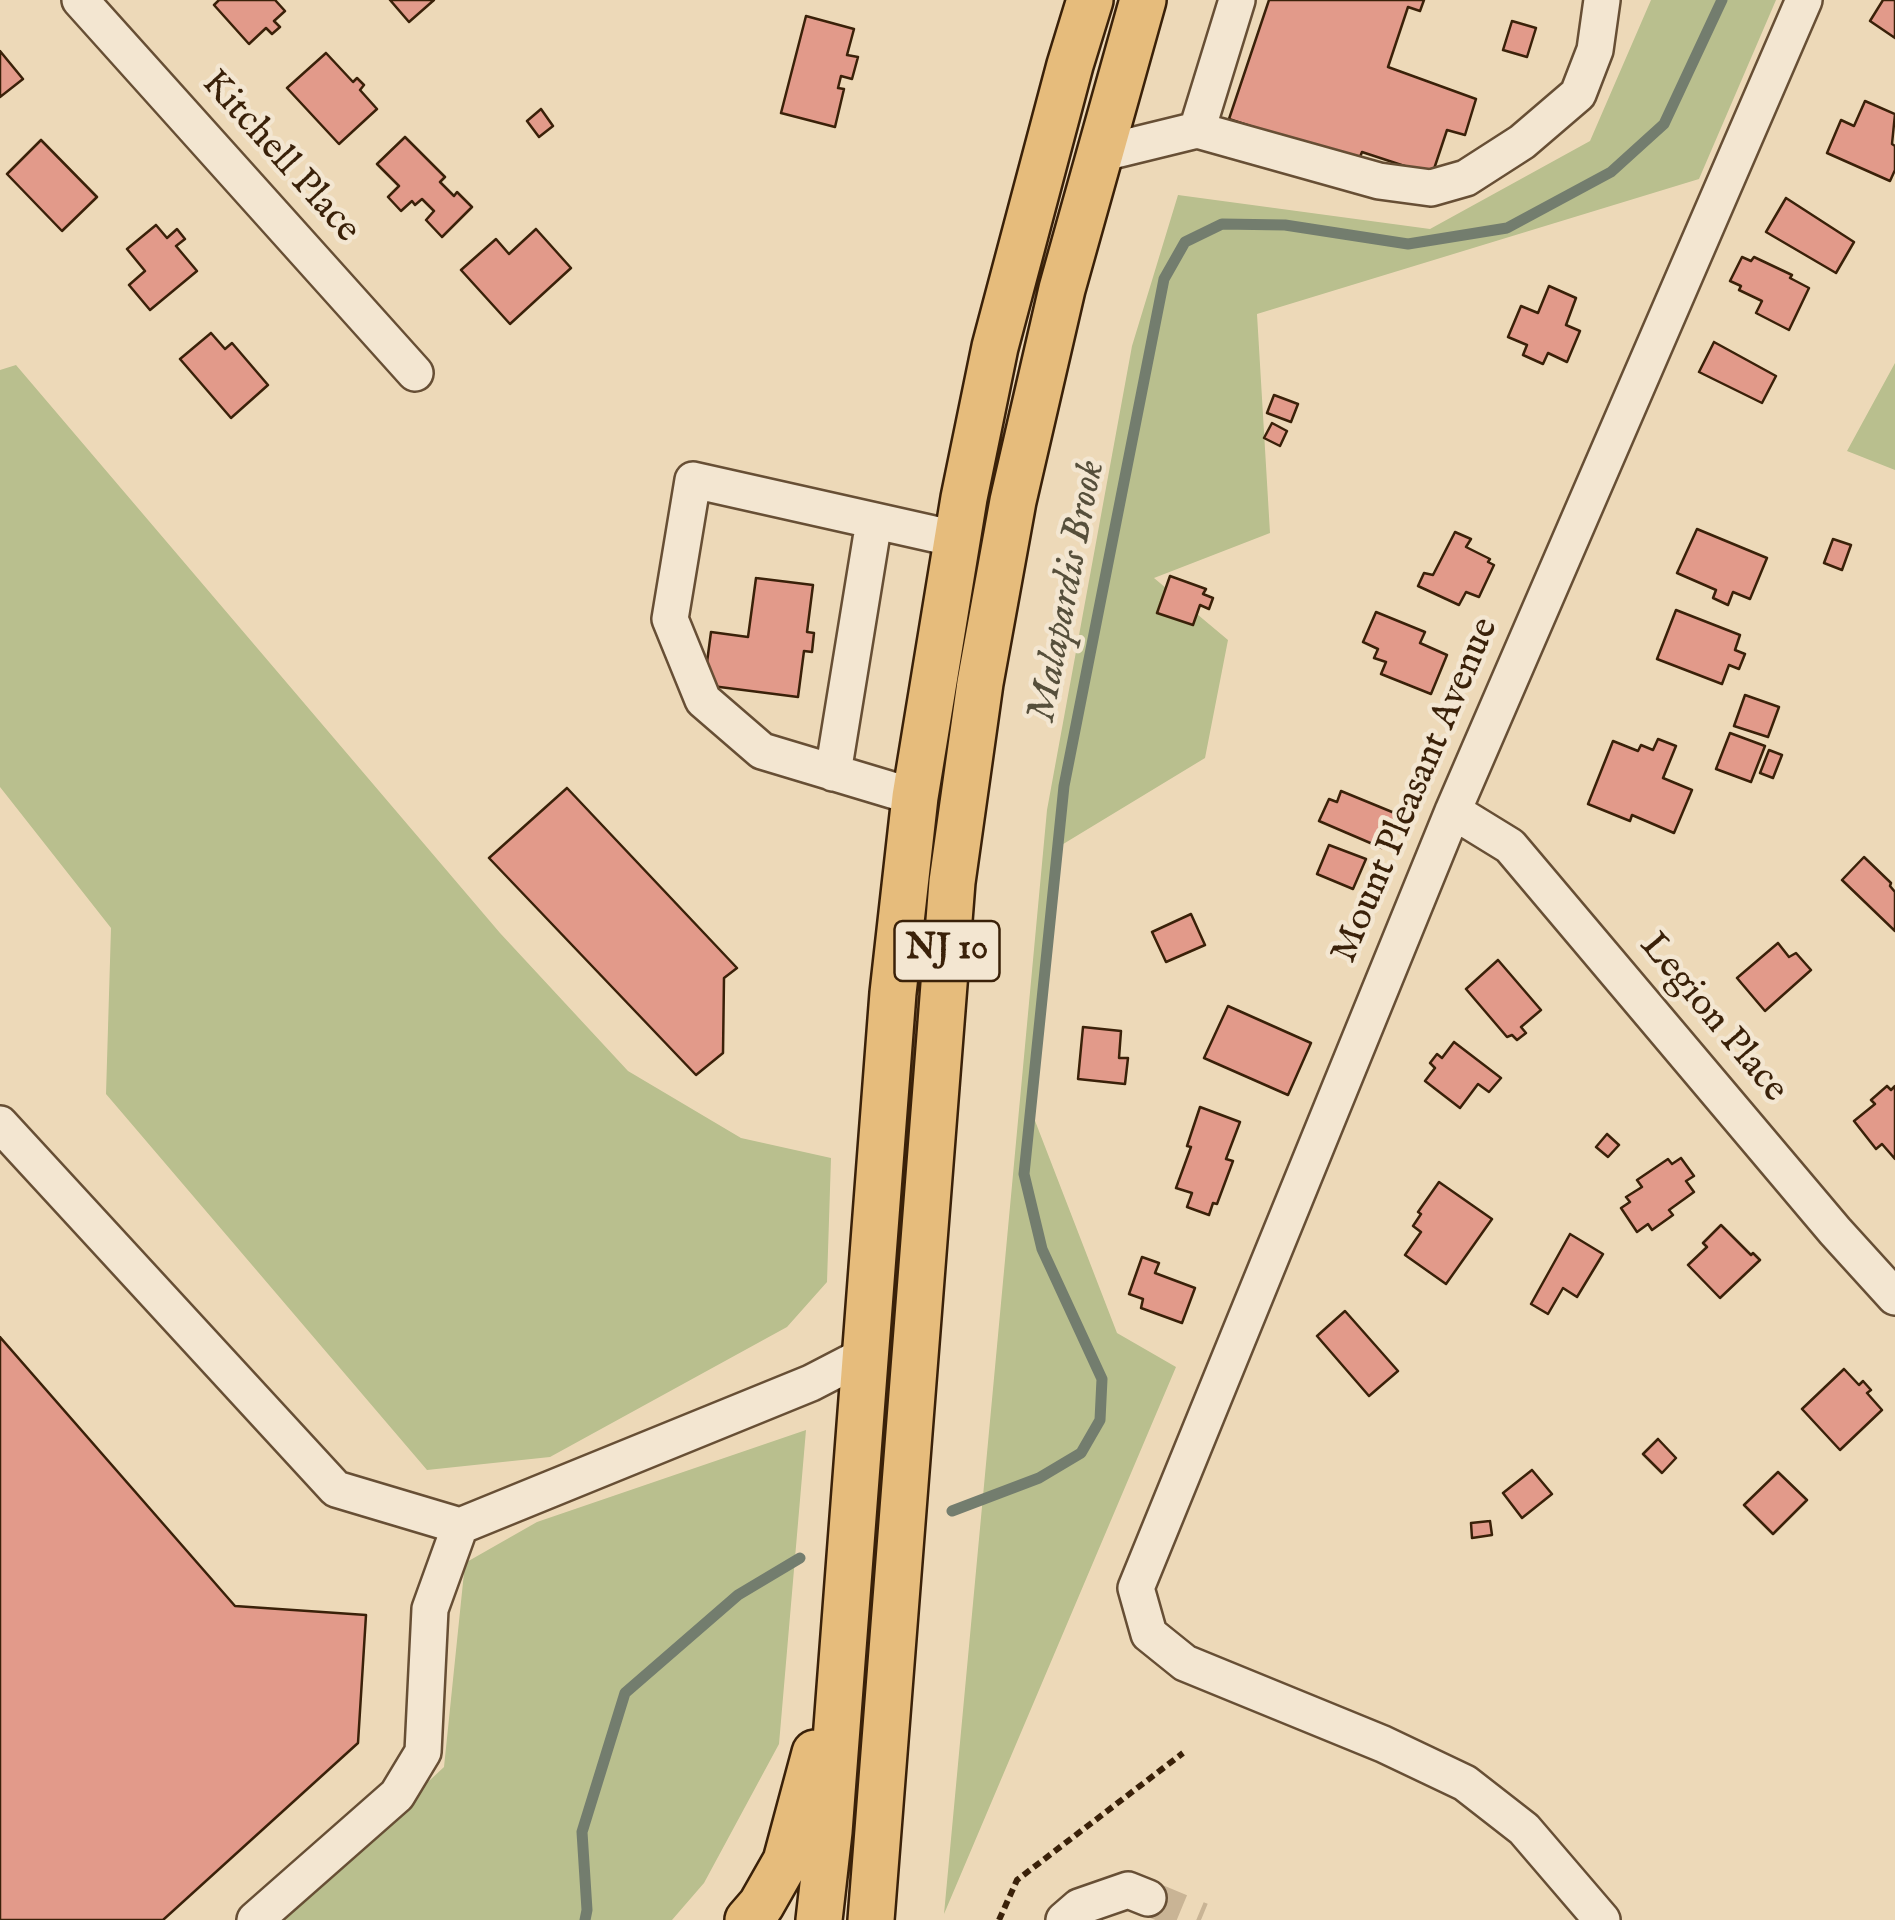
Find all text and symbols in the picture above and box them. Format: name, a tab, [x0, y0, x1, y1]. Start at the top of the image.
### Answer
street label: Kitchell Place	[190, 62, 368, 254]
water label: Malapardis Brook	[1020, 457, 1118, 727]
street label: Mount Pleasant Avenue	[1324, 612, 1510, 970]
road number: NJ 10	[894, 921, 1000, 981]
street label: Legion Place	[1628, 925, 1796, 1113]

